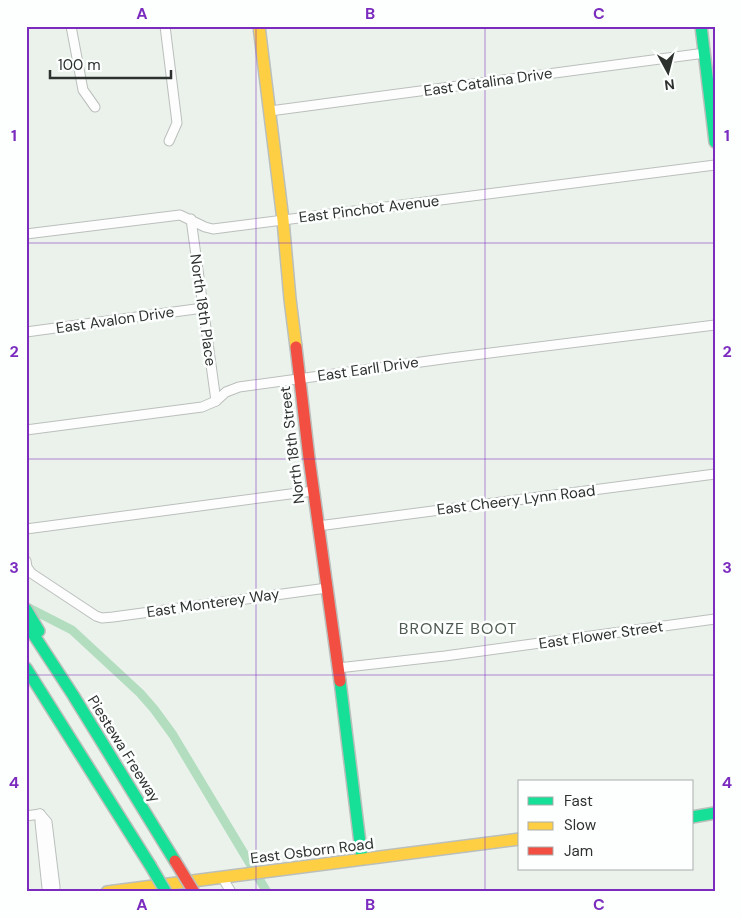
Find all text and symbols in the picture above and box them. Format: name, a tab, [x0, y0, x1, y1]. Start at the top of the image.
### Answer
text: A	[136, 3, 148, 24]
text: B	[365, 3, 375, 24]
text: C	[593, 3, 605, 24]
scale bar	[50, 48, 171, 80]
north arrow	[644, 48, 694, 98]
text: 100 m	[58, 55, 101, 75]
street label: East Catalina Drive	[422, 63, 554, 101]
text: N	[663, 75, 676, 94]
text: 1	[11, 125, 17, 146]
text: 1	[724, 125, 730, 146]
street label: East Pinchot Avenue	[298, 190, 440, 228]
street label: North 18th Place	[185, 253, 221, 367]
street label: East Avalon Drive	[55, 302, 175, 338]
text: 2	[9, 341, 19, 362]
text: 2	[722, 341, 732, 362]
street label: East Earll Drive	[316, 352, 420, 386]
street label: North 18th Street	[275, 385, 309, 505]
street label: East Cheery Lynn Road	[436, 480, 596, 520]
text: 3	[9, 557, 19, 578]
text: 3	[722, 557, 732, 578]
street label: East Monterey Way	[145, 584, 281, 622]
street label: East Flower Street	[538, 616, 665, 654]
district label: BRONZE BOOT	[399, 618, 517, 639]
street label: Piestewa Freeway	[83, 692, 165, 807]
text: 4	[9, 772, 19, 793]
text: 4	[722, 772, 732, 793]
legend	[518, 780, 694, 870]
text: Fast	[564, 791, 593, 811]
text: Slow	[564, 815, 597, 835]
street label: East Osborn Road	[249, 834, 375, 868]
text: Jam	[564, 841, 593, 861]
text: A	[136, 894, 148, 915]
text: B	[365, 894, 375, 915]
text: C	[593, 894, 605, 915]

